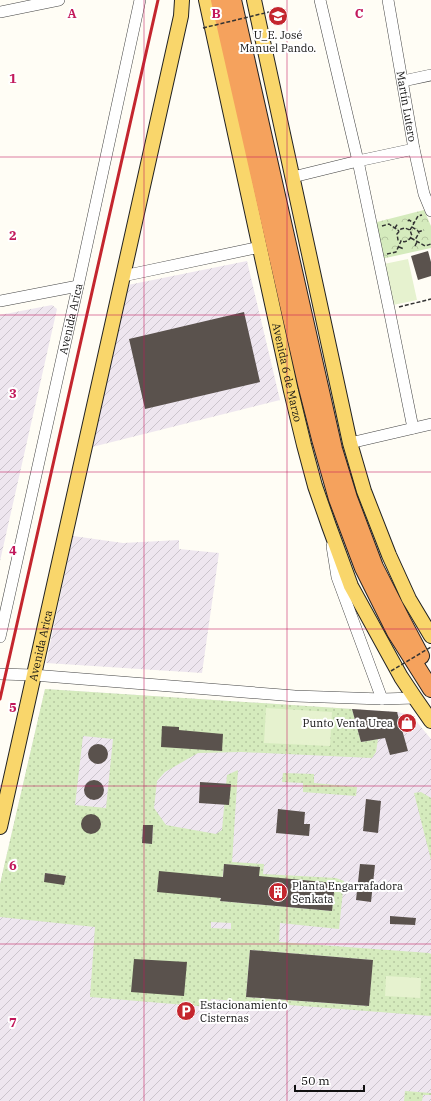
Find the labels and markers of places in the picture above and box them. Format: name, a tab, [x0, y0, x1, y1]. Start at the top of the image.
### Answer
school or university icon: U_E. José Manuel Pando.	[267, 5, 289, 27]
place label: U_E. José Manuel Pando.	[240, 28, 316, 55]
shop icon: Punto Venta Urea	[396, 712, 418, 734]
place label: Punto Venta Urea	[303, 716, 393, 730]
place label: Planta Engarrafadora Senkata	[292, 879, 403, 906]
building icon: Planta Engarrafadora Senkata	[267, 881, 289, 903]
place label: Estacionamiento Cisternas	[200, 998, 288, 1025]
parking icon: Estacionamiento Cisternas	[175, 1000, 197, 1022]

